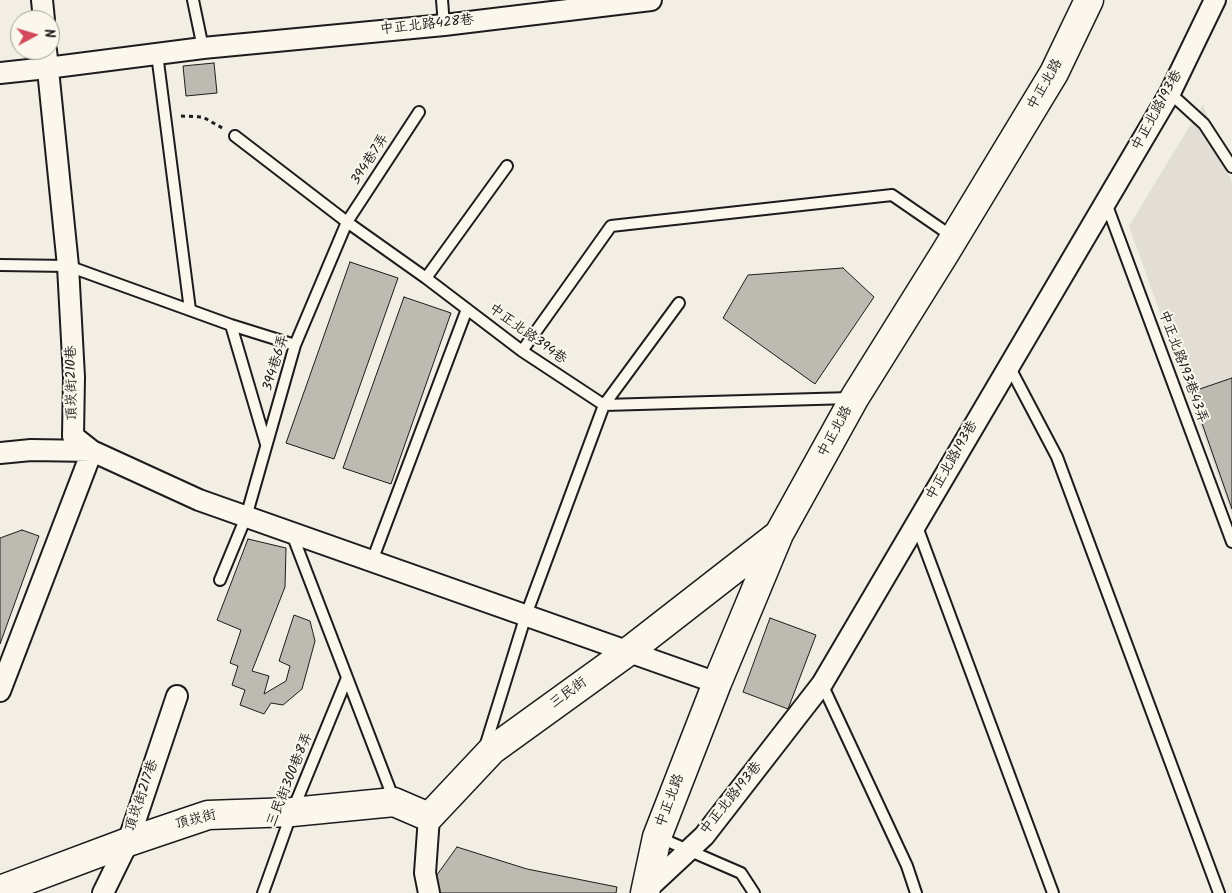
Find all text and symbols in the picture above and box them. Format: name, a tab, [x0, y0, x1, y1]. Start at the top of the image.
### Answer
north arrow	[10, 10, 60, 60]
street label: 中正北路428巷	[379, 13, 475, 39]
text: N	[38, 28, 60, 39]
street label: 中正北路	[1025, 57, 1067, 113]
street label: 中正北路193巷	[1129, 68, 1187, 154]
street label: 394巷7弄	[348, 132, 394, 188]
street label: 中正北路394巷	[485, 301, 569, 369]
street label: 中正北路193巷43弄	[1154, 308, 1210, 426]
street label: 394巷6弄	[260, 333, 294, 393]
street label: 頂崁街210巷	[64, 345, 82, 421]
street label: 中正北路	[815, 403, 857, 461]
street label: 中正北路193巷	[923, 418, 983, 504]
street label: 三民街	[547, 675, 591, 713]
street label: 三民街300巷8弄	[264, 730, 318, 830]
street label: 頂崁街217巷	[123, 758, 163, 834]
street label: 中正北路193巷	[697, 759, 767, 839]
street label: 中正北路	[653, 772, 689, 830]
street label: 頂崁街	[174, 808, 218, 834]

